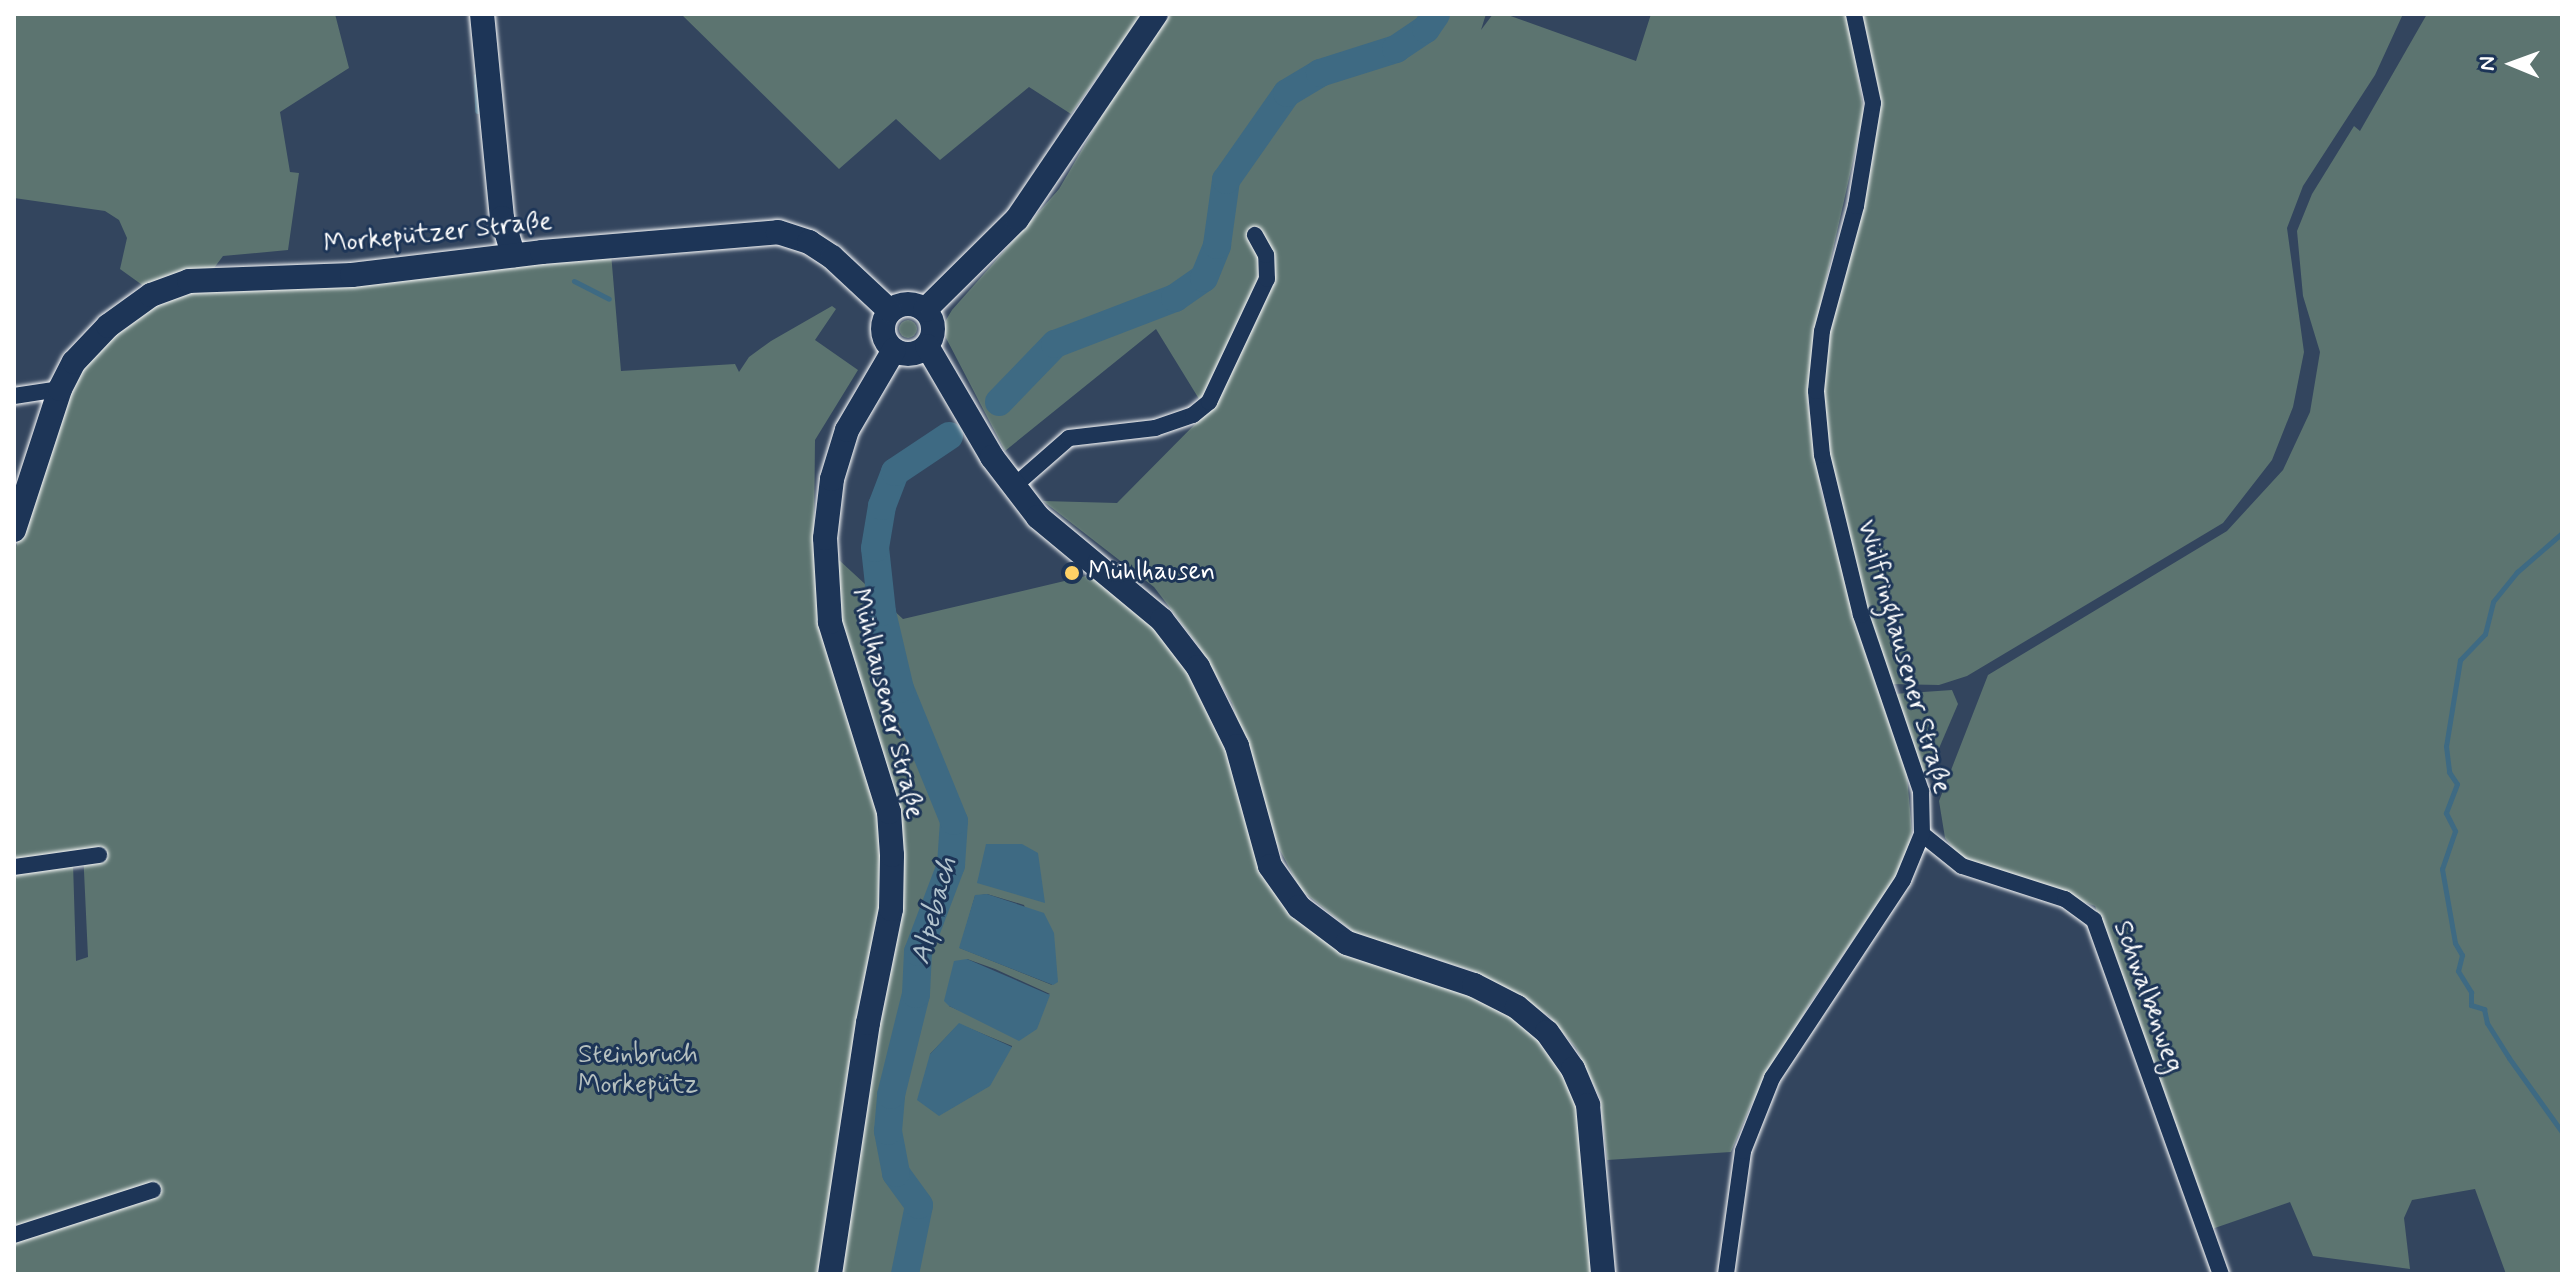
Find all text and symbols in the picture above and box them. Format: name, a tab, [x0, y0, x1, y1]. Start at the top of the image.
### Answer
north arrow	[2472, 24, 2552, 104]
text: N	[2474, 56, 2502, 71]
street label: Morkepützer Straße	[322, 206, 554, 262]
street label: Wülfringhausener Straße	[1849, 517, 1957, 797]
place label: Mühlhausen	[1088, 557, 1215, 589]
marker: Mühlhausen	[1063, 564, 1081, 582]
street label: Mühlhausener Straße	[842, 586, 930, 822]
water label: Alpebach	[905, 854, 965, 968]
street label: Schwalbenweg	[2105, 917, 2189, 1077]
park label: Steinbruch Morkepütz	[578, 1040, 698, 1102]

